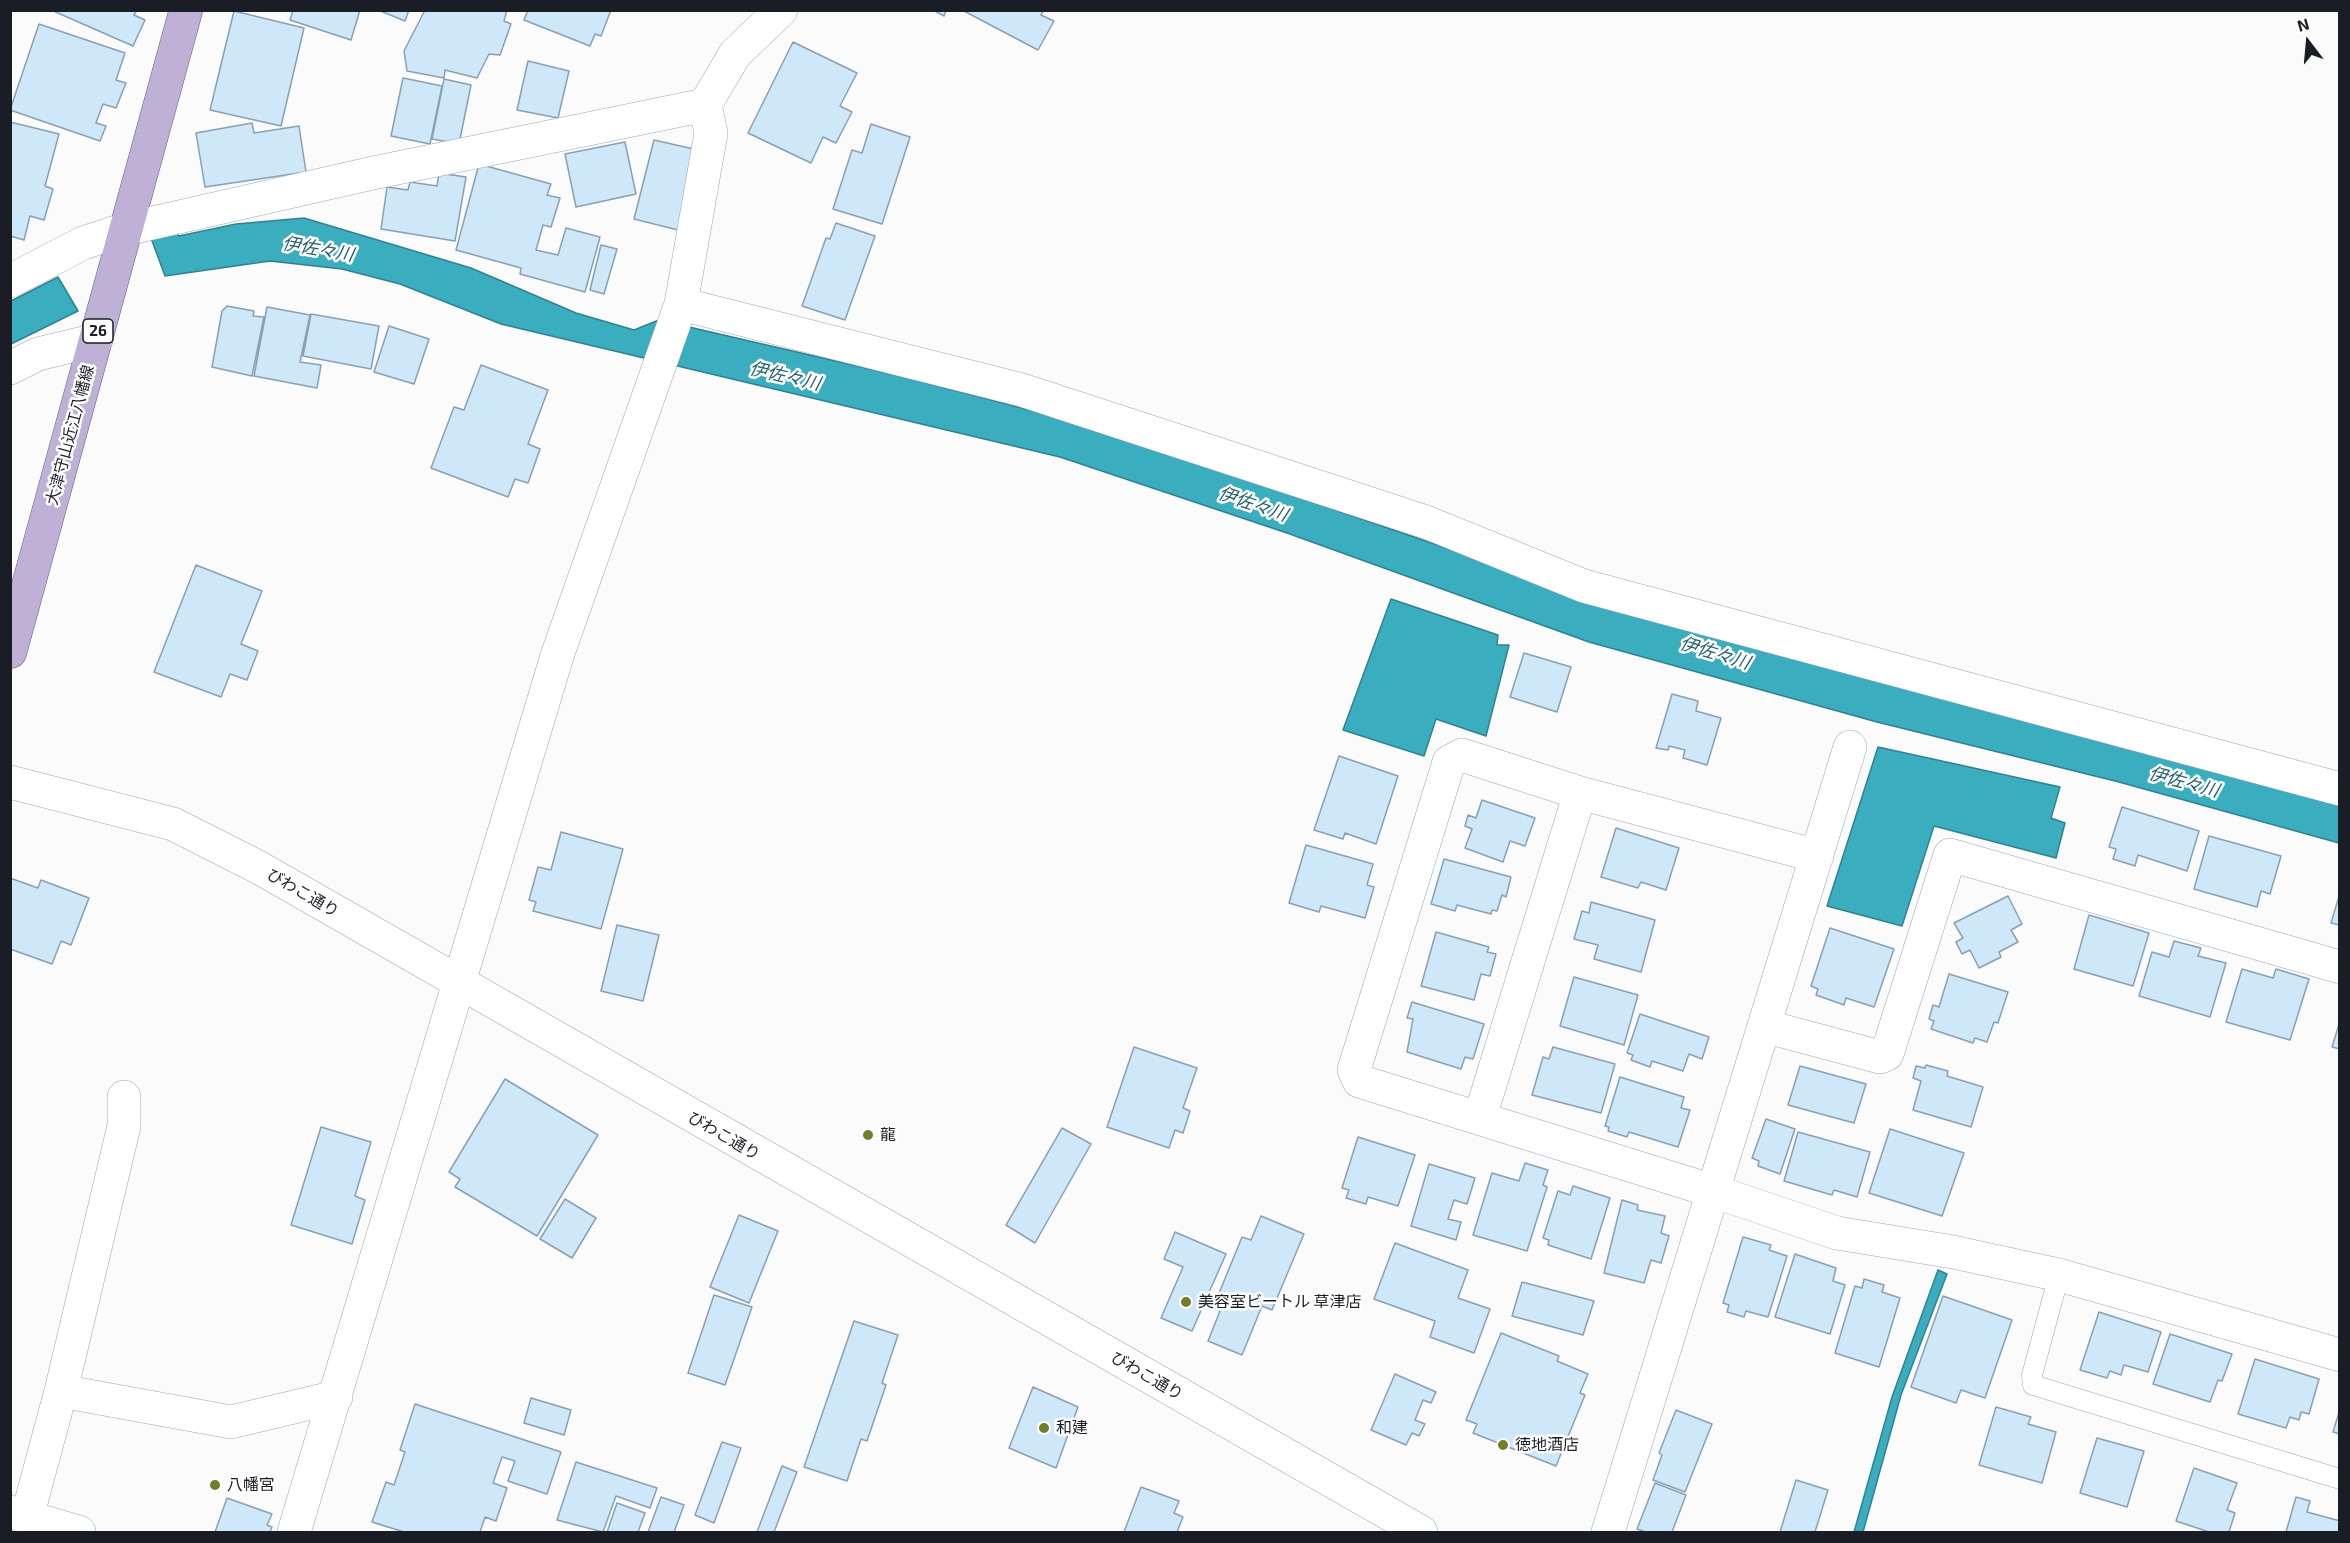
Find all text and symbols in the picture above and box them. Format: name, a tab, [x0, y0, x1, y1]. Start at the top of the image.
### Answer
north arrow	[2278, 12, 2338, 72]
text: N	[2295, 13, 2311, 35]
water label: 伊佐々川	[281, 232, 355, 266]
road number: 26	[83, 319, 113, 343]
water label: 伊佐々川	[747, 357, 823, 395]
street label: 大津守山近江八幡線	[42, 363, 98, 507]
water label: 伊佐々川	[1215, 482, 1291, 526]
water label: 伊佐々川	[1677, 632, 1753, 674]
water label: 伊佐々川	[2146, 762, 2222, 802]
street label: びわこ通り	[264, 865, 342, 921]
street label: びわこ通り	[685, 1108, 763, 1164]
place label: 龍	[880, 1125, 896, 1145]
marker: 龍	[861, 1128, 875, 1142]
place label: 美容室ビートル 草津店	[1198, 1292, 1362, 1312]
marker: 美容室ビートル 草津店	[1179, 1295, 1193, 1309]
street label: びわこ通り	[1108, 1348, 1186, 1404]
place label: 和建	[1056, 1418, 1088, 1438]
marker: 和建	[1037, 1421, 1051, 1435]
place label: 徳地酒店	[1515, 1435, 1579, 1455]
marker: 徳地酒店	[1496, 1438, 1510, 1452]
place label: 八幡宮	[227, 1475, 275, 1495]
marker: 八幡宮	[208, 1478, 222, 1492]

